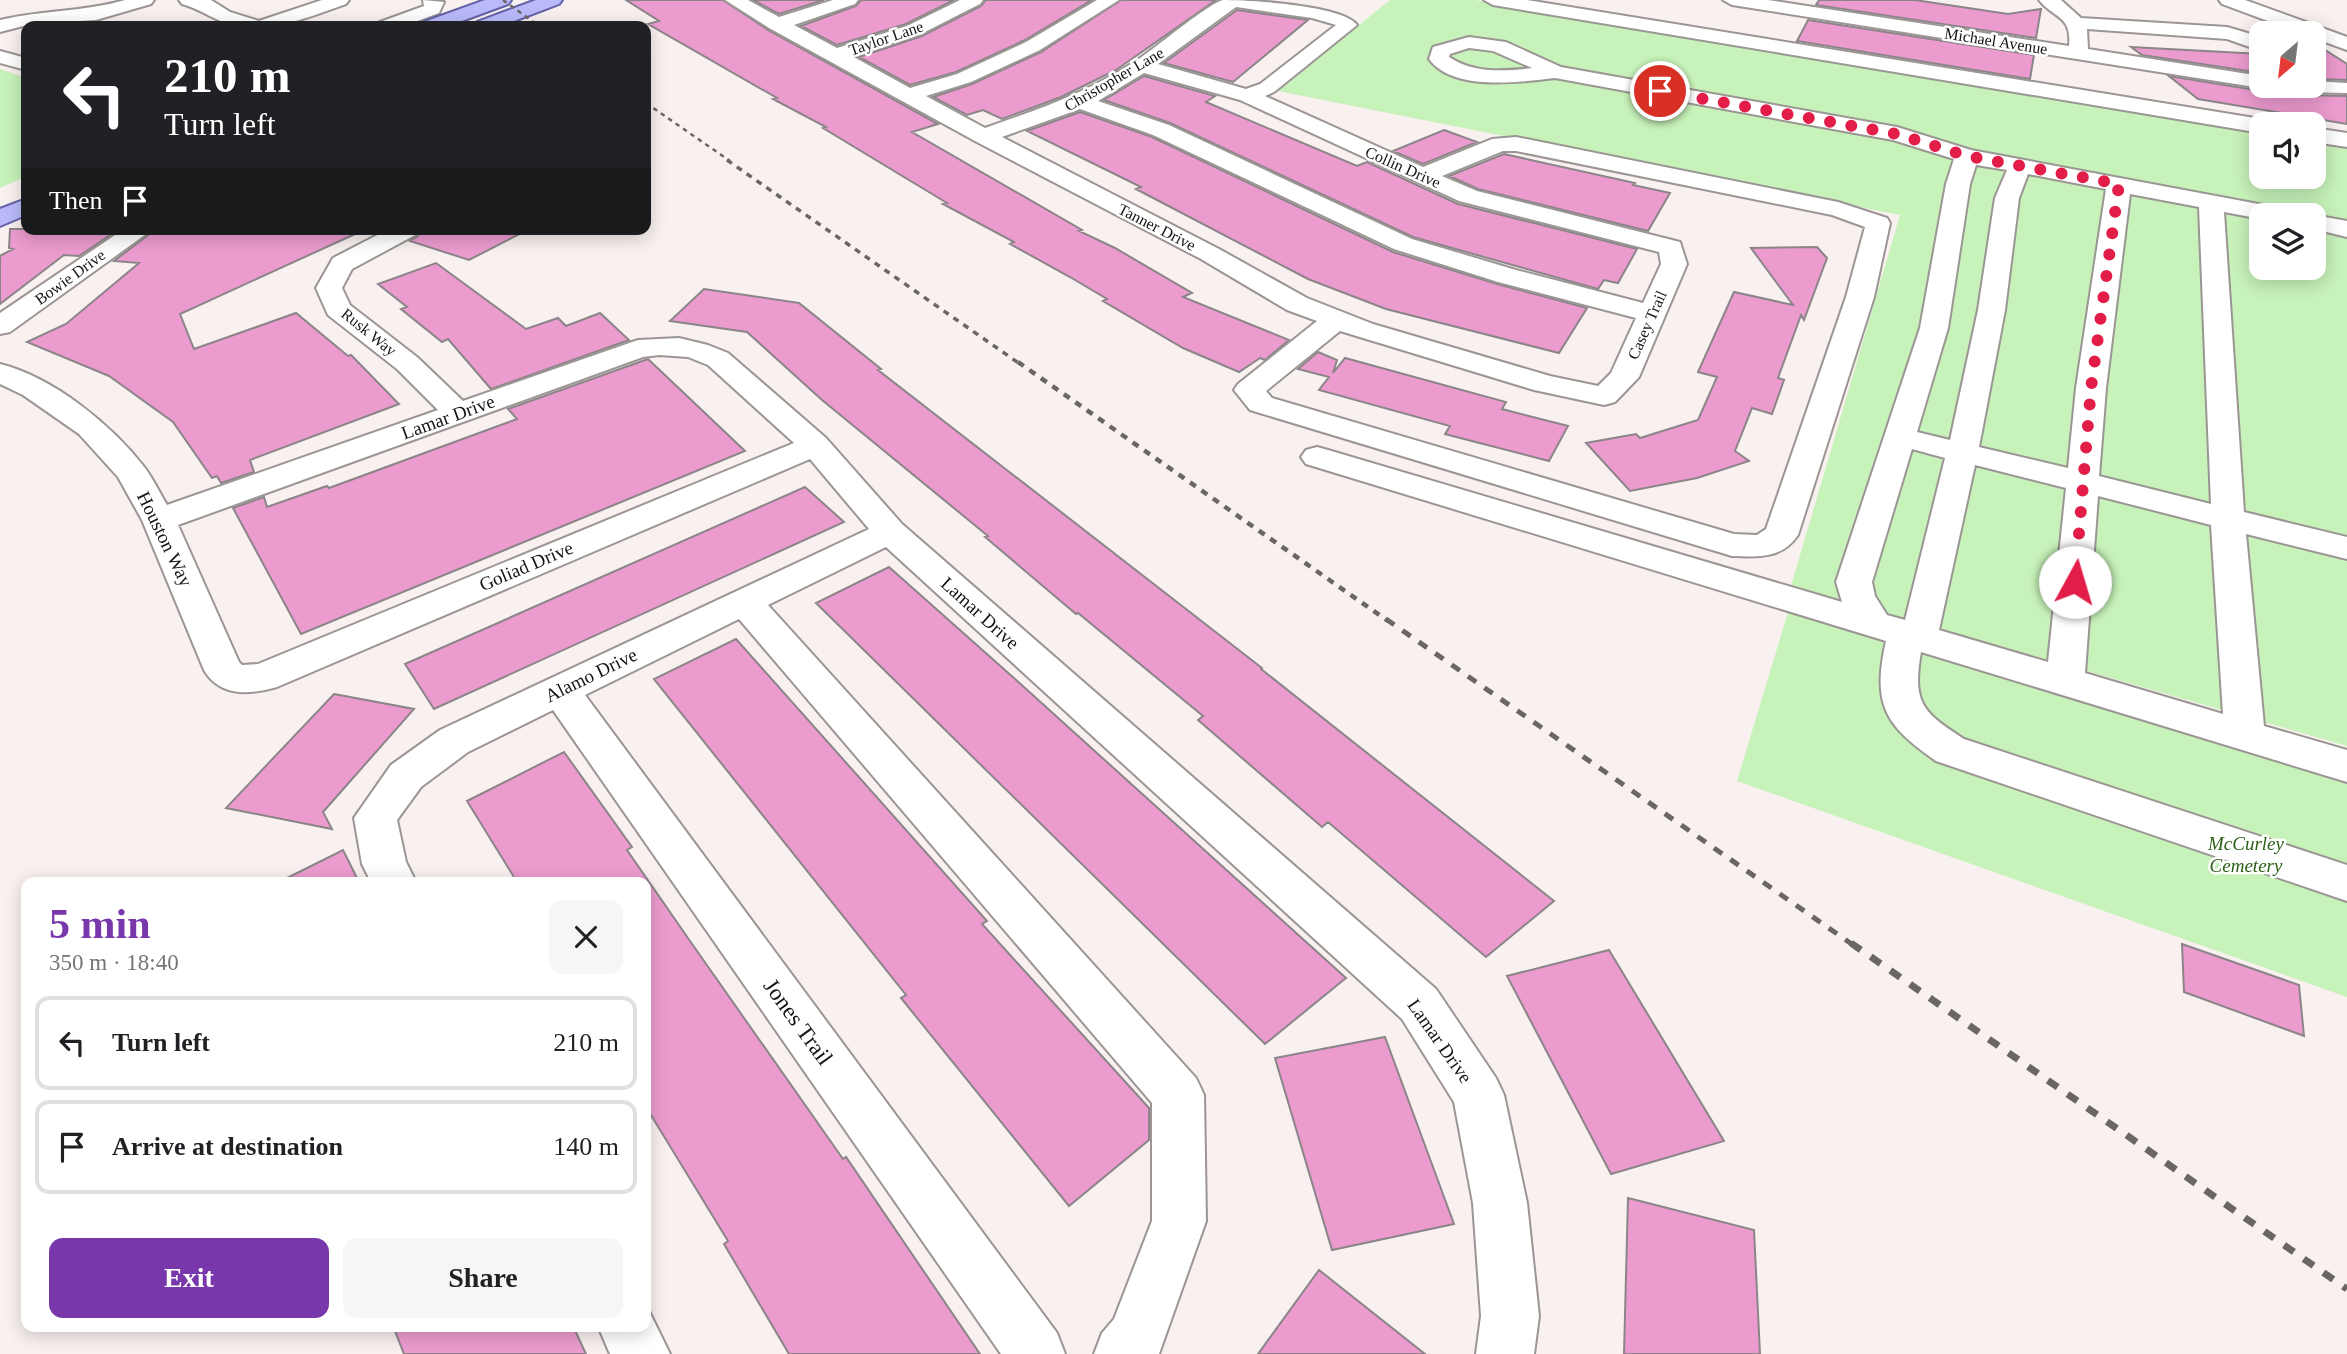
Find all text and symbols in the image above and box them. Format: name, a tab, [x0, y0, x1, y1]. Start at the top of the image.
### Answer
street label: Taylor Lane	[847, 17, 926, 60]
north arrow	[2249, 21, 2326, 98]
map controls	[2249, 21, 2326, 280]
street label: Michael Avenue	[1943, 24, 2049, 58]
street label: Christopher Lane	[1061, 44, 1167, 115]
text: 210 m	[164, 48, 291, 103]
icon: left	[49, 49, 140, 140]
pin	[1630, 61, 1690, 121]
icon: arrive	[1641, 72, 1679, 110]
text: Turn left	[164, 106, 276, 142]
button: sound	[2249, 112, 2326, 189]
street label: Collin Drive	[1363, 143, 1443, 191]
icon: arrive	[116, 182, 154, 220]
text: Then	[49, 186, 102, 215]
street label: Tanner Drive	[1115, 200, 1199, 254]
button: layers	[2249, 203, 2326, 280]
street label: Bowie Drive	[32, 246, 108, 308]
street label: Casey Trail	[1624, 288, 1671, 362]
street label: Rusk Way	[338, 305, 400, 360]
street label: Lamar Drive	[399, 390, 497, 444]
street label: Houston Way	[133, 488, 197, 590]
street label: Goliad Drive	[476, 537, 576, 595]
position arrow	[2038, 545, 2112, 619]
street label: Lamar Drive	[937, 573, 1023, 653]
street label: Alamo Drive	[542, 644, 640, 706]
park label: McCurley Cemetery	[2207, 833, 2285, 876]
button: close	[549, 900, 623, 974]
text: 5 min	[49, 901, 151, 947]
text: 350 m · 18:40	[49, 950, 179, 975]
street label: Jones Trail	[758, 974, 838, 1070]
street label: Lamar Drive	[1403, 995, 1477, 1087]
icon: left	[53, 1024, 91, 1062]
text: Turn left	[112, 1028, 210, 1057]
text: 210 m	[553, 1028, 619, 1057]
icon: arrive	[53, 1128, 91, 1166]
text: Arrive at destination	[112, 1132, 343, 1161]
text: 140 m	[553, 1132, 619, 1161]
button: Exit	[49, 1238, 329, 1318]
button: Share	[343, 1238, 623, 1318]

